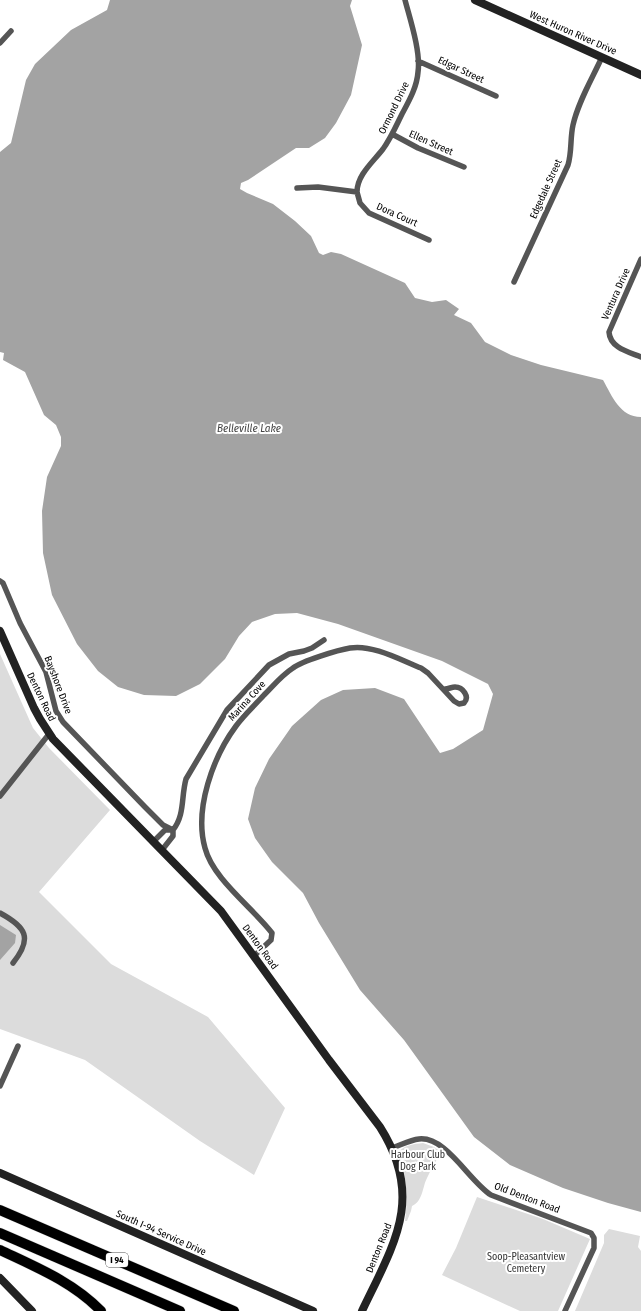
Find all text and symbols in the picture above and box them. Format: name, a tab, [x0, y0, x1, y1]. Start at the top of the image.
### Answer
street label: West Huron River Drive	[528, 8, 618, 58]
street label: Edgar Street	[436, 54, 487, 86]
street label: Ormond Drive	[376, 80, 412, 136]
street label: Ellen Street	[407, 128, 456, 158]
street label: Edgedale Street	[528, 157, 565, 221]
street label: Dora Court	[375, 201, 420, 230]
street label: Ventura Drive	[599, 266, 633, 322]
water label: Belleville Lake	[217, 422, 281, 435]
street label: Bayshore Drive	[41, 654, 75, 716]
street label: Denton Road	[24, 671, 58, 723]
street label: Marina Cove	[226, 678, 268, 724]
street label: Denton Road	[240, 922, 280, 972]
park label: Harbour Club Dog Park	[391, 1149, 445, 1173]
street label: Old Denton Road	[492, 1180, 562, 1216]
street label: South I-94 Service Drive	[114, 1208, 208, 1258]
street label: Denton Road	[364, 1221, 394, 1275]
park label: Soop-Pleasantview Cemetery	[487, 1251, 565, 1275]
road number: I 94	[106, 1253, 128, 1267]

